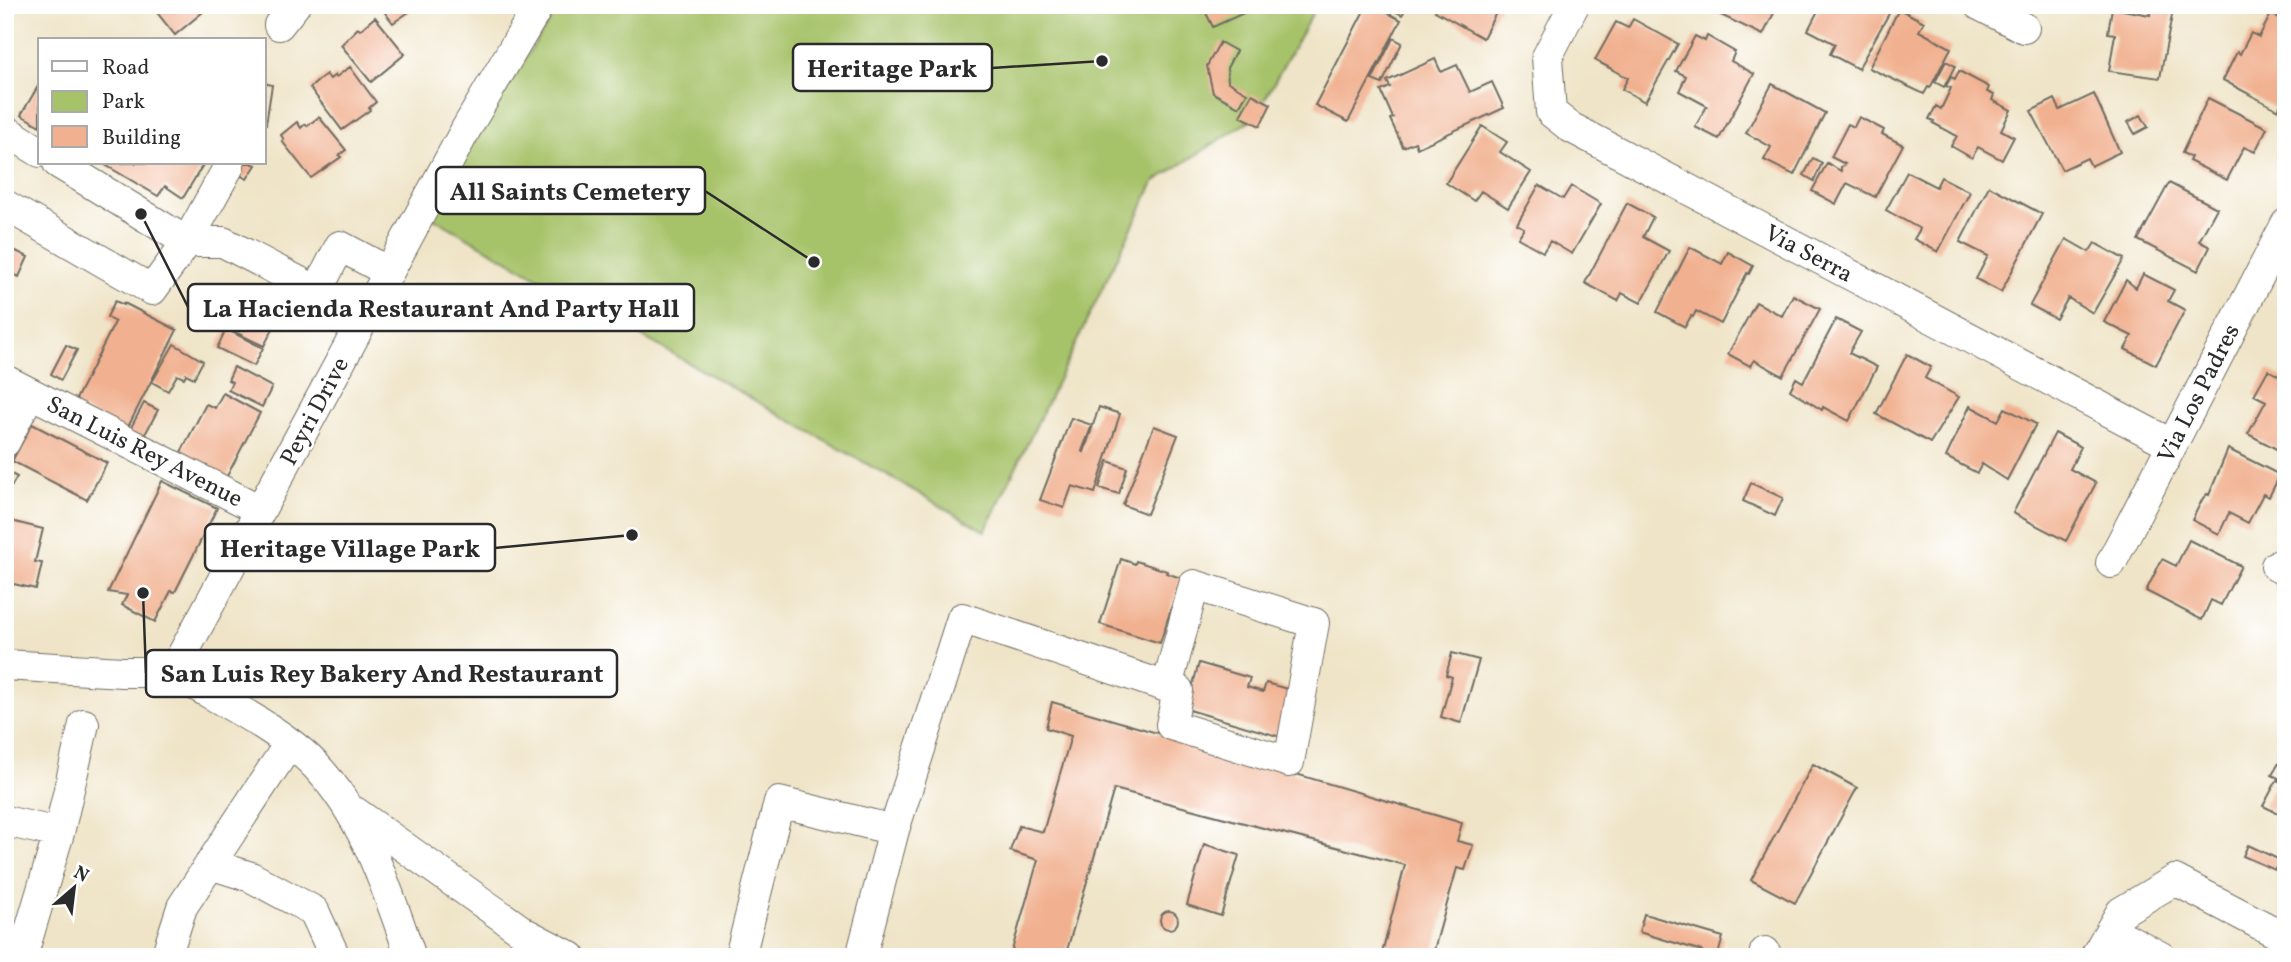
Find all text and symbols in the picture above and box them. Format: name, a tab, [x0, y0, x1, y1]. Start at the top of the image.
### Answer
legend	[38, 38, 266, 164]
callout: Heritage Park	[793, 44, 992, 91]
text: Heritage Park	[807, 52, 978, 88]
text: Road	[102, 54, 149, 83]
text: Park	[102, 88, 145, 117]
text: Building	[102, 124, 181, 153]
callout: All Saints Cemetery	[436, 167, 705, 214]
text: All Saints Cemetery	[449, 175, 691, 211]
street label: Via Serra	[1758, 217, 1858, 292]
callout: La Hacienda Restaurant And Party Hall	[188, 284, 694, 331]
text: La Hacienda Restaurant And Party Hall	[202, 292, 680, 328]
street label: Via Los Padres	[2150, 319, 2249, 469]
street label: Peyri Drive	[273, 352, 359, 472]
street label: San Luis Rey Avenue	[40, 389, 248, 517]
callout: Heritage Village Park	[205, 524, 495, 571]
text: Heritage Village Park	[220, 532, 481, 568]
callout: San Luis Rey Bakery And Restaurant	[146, 650, 617, 697]
text: San Luis Rey Bakery And Restaurant	[161, 657, 604, 693]
north arrow	[38, 853, 108, 923]
text: N	[69, 860, 93, 890]

